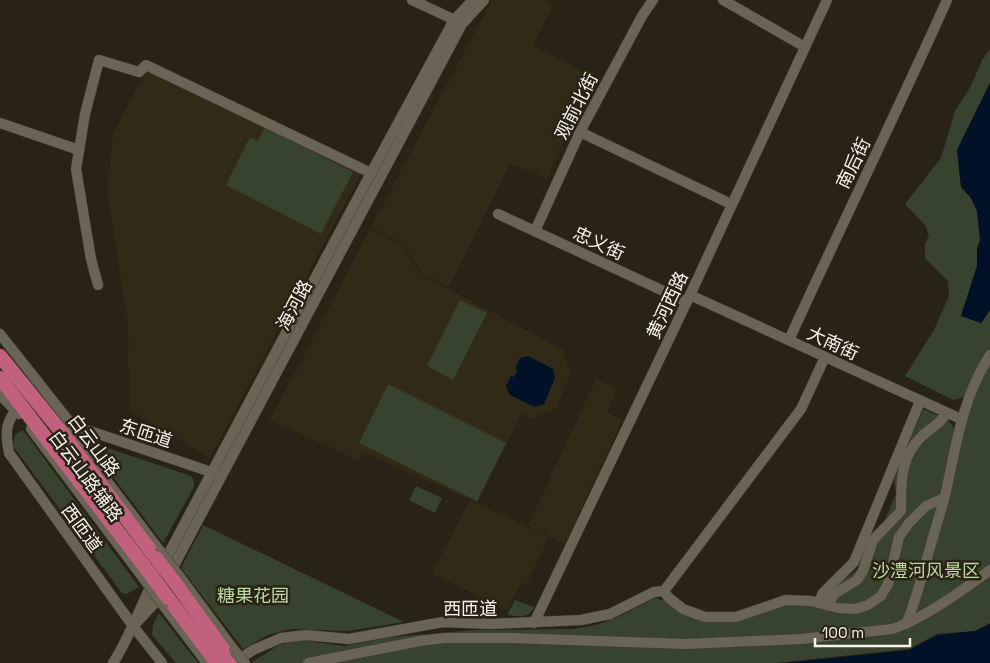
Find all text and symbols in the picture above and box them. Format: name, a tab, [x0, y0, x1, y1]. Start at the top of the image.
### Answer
street label: 观前北街	[549, 69, 603, 143]
street label: 南后街	[831, 134, 875, 192]
street label: 忠义街	[570, 221, 628, 265]
street label: 黄河西路	[641, 268, 693, 342]
street label: 海河路	[271, 276, 317, 334]
street label: 大南街	[804, 321, 862, 365]
street label: 白云山路	[63, 409, 125, 481]
street label: 东匝道	[117, 414, 175, 452]
street label: 白云山路辅路	[44, 426, 128, 526]
street label: 西匝道	[57, 499, 107, 557]
park label: 沙澧河风景区	[872, 559, 980, 582]
park label: 糖果花园	[217, 584, 289, 607]
street label: 西匝道	[443, 597, 497, 620]
scale bar	[815, 616, 910, 648]
text: 100 m	[822, 623, 864, 642]

